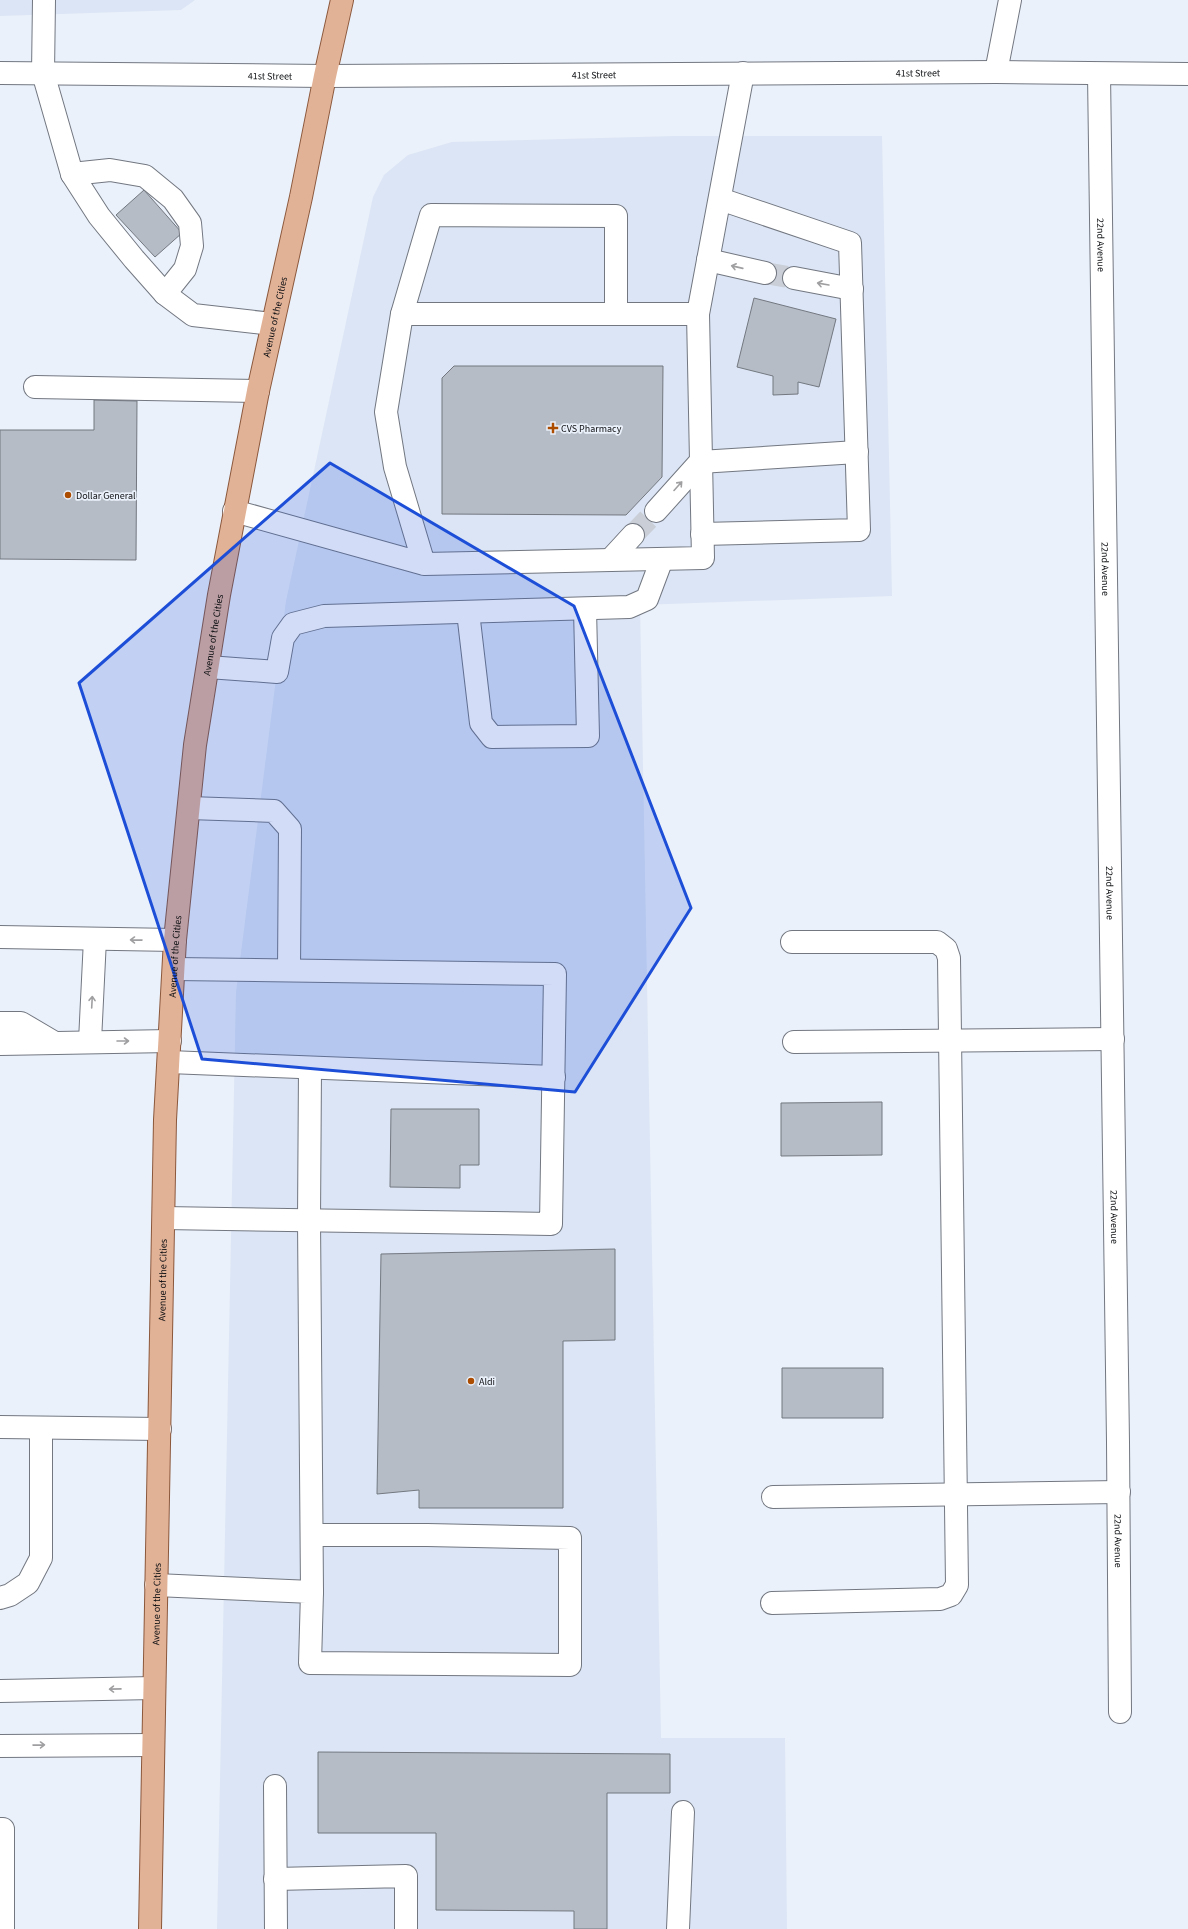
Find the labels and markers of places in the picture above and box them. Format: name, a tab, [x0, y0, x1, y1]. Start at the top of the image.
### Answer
place label: CVS Pharmacy	[561, 422, 622, 436]
marker: CVS Pharmacy	[548, 423, 558, 433]
place label: Dollar General	[76, 489, 136, 503]
marker: Dollar General	[63, 490, 73, 500]
place label: Aldi	[479, 1375, 495, 1389]
marker: Aldi	[466, 1376, 476, 1386]

